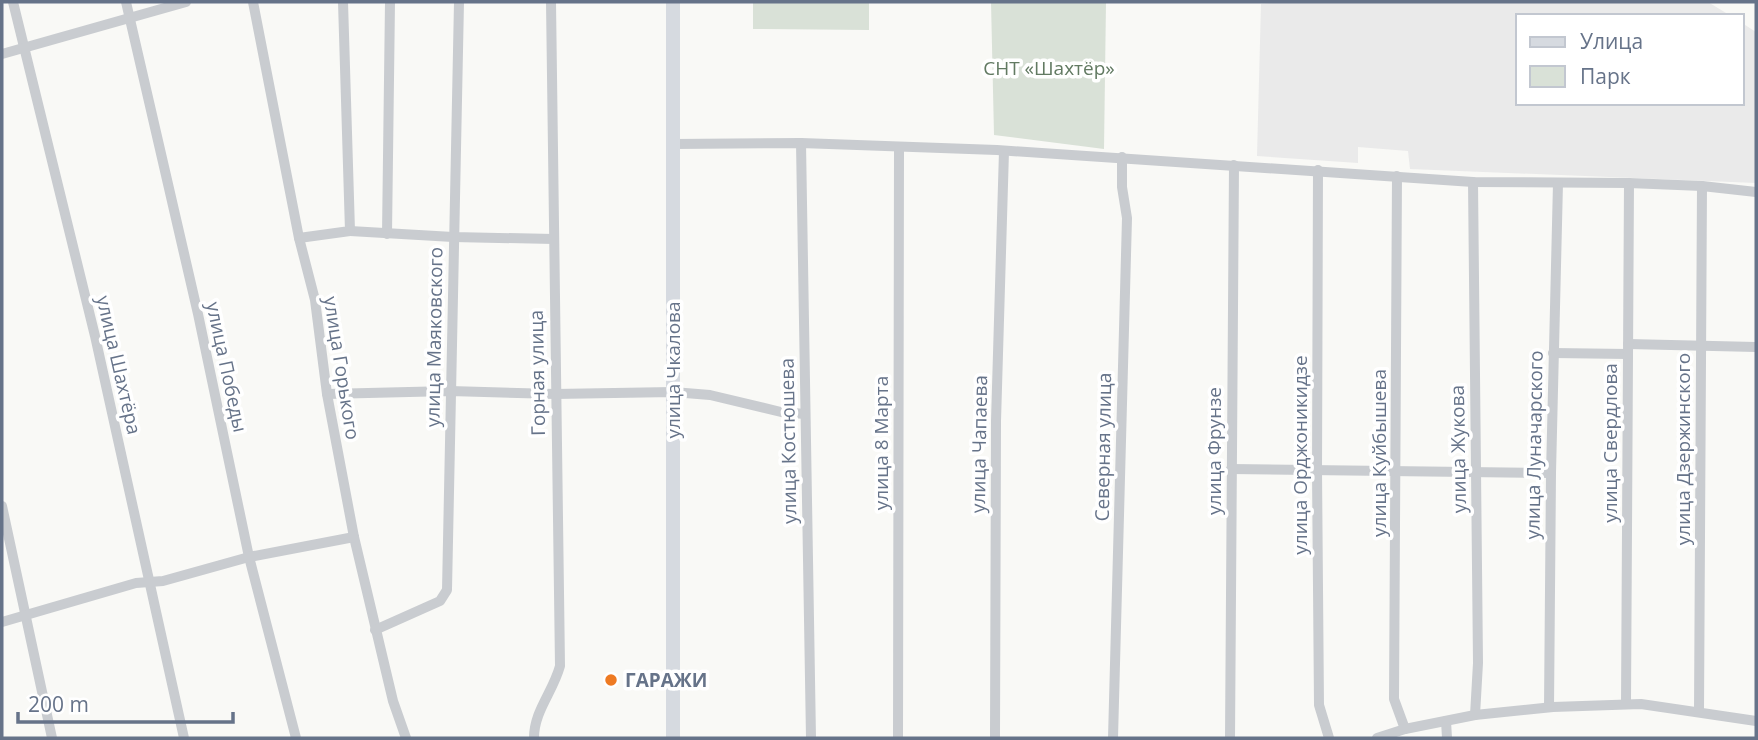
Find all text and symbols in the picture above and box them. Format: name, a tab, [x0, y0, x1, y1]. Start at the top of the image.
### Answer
legend	[1516, 14, 1744, 105]
text: Улица	[1580, 27, 1643, 55]
park label: СНТ «Шахтёр»	[983, 55, 1115, 81]
text: Парк	[1580, 62, 1631, 90]
street label: улица Маяковского	[419, 247, 449, 427]
street label: улица Шахтёра	[90, 293, 148, 437]
street label: улица Горького	[318, 294, 366, 442]
street label: улица Победы	[200, 299, 254, 435]
street label: улица Чкалова	[660, 301, 686, 439]
street label: Горная улица	[523, 310, 551, 436]
street label: улица Луначарского	[1519, 350, 1549, 540]
street label: улица Дзержинского	[1670, 353, 1696, 545]
street label: улица Орджоникидзе	[1287, 355, 1313, 555]
street label: улица Костюшева	[774, 358, 802, 524]
street label: улица Свердлова	[1597, 363, 1623, 523]
street label: улица Куйбышева	[1366, 369, 1392, 537]
street label: Северная улица	[1089, 372, 1117, 522]
street label: улица Чапаева	[965, 375, 993, 513]
street label: улица 8 Марта	[868, 376, 894, 510]
street label: улица Жукова	[1444, 385, 1472, 513]
street label: улица Фрунзе	[1201, 387, 1227, 515]
place label: ГАРАЖИ	[625, 667, 707, 693]
marker: ГАРАЖИ	[603, 672, 619, 688]
scale bar	[18, 680, 233, 724]
text: 200 m	[28, 690, 89, 718]

